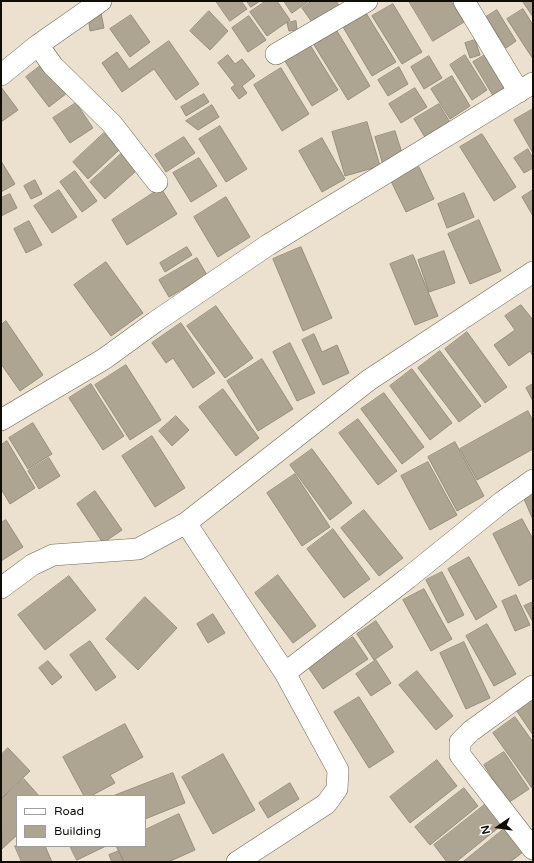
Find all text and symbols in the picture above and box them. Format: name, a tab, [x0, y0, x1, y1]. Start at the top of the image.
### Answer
legend	[16, 795, 146, 847]
text: Road	[54, 804, 84, 818]
north arrow	[478, 807, 518, 847]
text: Building	[54, 824, 101, 838]
text: N	[478, 824, 493, 836]

